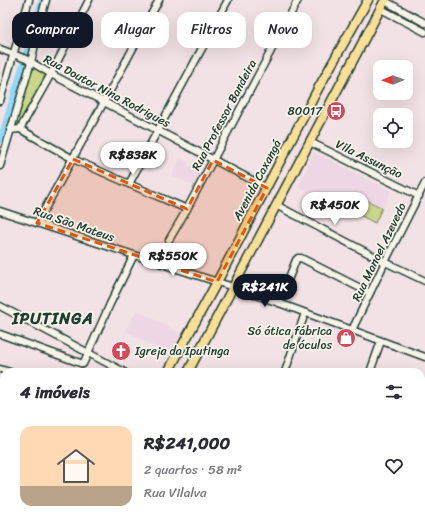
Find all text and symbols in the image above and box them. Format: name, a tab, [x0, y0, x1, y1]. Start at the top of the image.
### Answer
chip: Comprar	[12, 12, 93, 48]
chip: Alugar	[101, 12, 169, 48]
chip: Filtros	[177, 12, 246, 48]
chip: Novo	[254, 12, 312, 48]
street label: Rua Doutor Nina Rodrigues	[39, 48, 175, 134]
street label: Rua Professor Bandeira	[185, 55, 263, 175]
north arrow	[373, 60, 413, 100]
map controls	[373, 60, 413, 148]
place label: 80017	[288, 100, 323, 122]
bus stop icon: 80017	[325, 100, 347, 122]
button: locate	[373, 108, 413, 148]
street label: Vila Assunção	[332, 133, 406, 185]
street label: Avenida Caxangá	[226, 136, 288, 225]
pin: R$838K	[100, 142, 166, 176]
text: R$838K	[109, 143, 157, 166]
pin: R$450K	[302, 192, 368, 226]
text: R$450K	[311, 193, 359, 216]
street label: Rua Manoel Azevedo	[345, 199, 413, 305]
street label: Rua São Mateus	[30, 200, 118, 248]
pin: R$550K	[140, 243, 206, 277]
text: R$550K	[149, 244, 197, 267]
pin: R$241K	[232, 274, 298, 308]
text: R$241K	[242, 275, 288, 298]
district label: IPUTINGA	[11, 304, 94, 333]
place label: Só ótica fábrica de óculos	[247, 320, 332, 356]
shop icon: Só ótica fábrica de óculos	[335, 327, 357, 349]
church icon: Igreja da Iputinga	[110, 340, 132, 362]
place label: Igreja da Iputinga	[134, 340, 229, 362]
text: 4 imóveis	[20, 377, 90, 407]
icon: filters	[383, 381, 405, 403]
text: R$241,000	[144, 428, 230, 458]
icon: home	[52, 442, 100, 490]
icon: heart	[383, 455, 405, 477]
text: 2 quartos · 58 m²	[144, 458, 242, 481]
text: Rua Vilalva	[144, 481, 207, 504]

